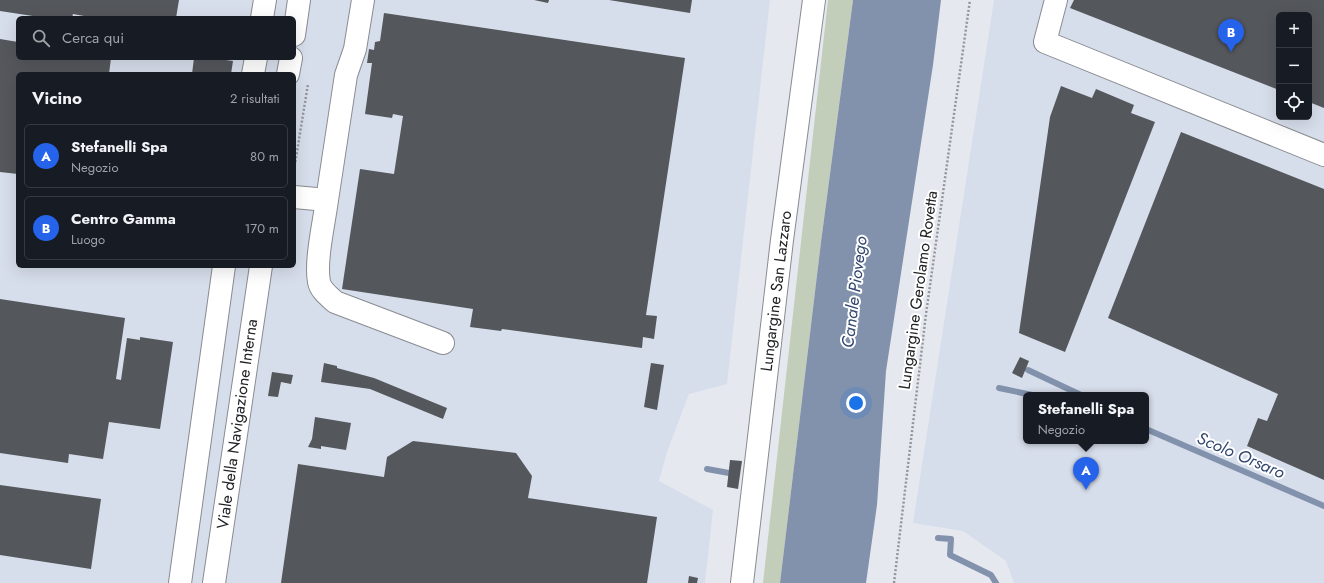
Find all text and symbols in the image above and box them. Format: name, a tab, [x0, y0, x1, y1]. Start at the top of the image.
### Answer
map controls	[1276, 12, 1312, 120]
button: +	[1276, 12, 1312, 48]
search box	[16, 16, 296, 60]
pin: B	[1218, 19, 1244, 52]
icon: search	[30, 27, 52, 49]
text: Cerca qui	[62, 27, 124, 49]
button: −	[1276, 48, 1312, 84]
button: locate	[1276, 84, 1312, 120]
text: Vicino	[32, 86, 82, 110]
text: 2 risultati	[230, 89, 280, 108]
text: Stefanelli Spa	[71, 136, 168, 158]
text: A	[41, 147, 51, 166]
text: 80 m	[250, 147, 279, 166]
text: Negozio	[71, 158, 119, 177]
street label: Lungargine Gerolamo Rovetta	[893, 189, 943, 391]
text: Centro Gamma	[71, 208, 176, 230]
street label: Lungargine San Lazzaro	[755, 209, 797, 373]
text: B	[42, 219, 50, 238]
text: 170 m	[244, 219, 279, 238]
text: Luogo	[71, 230, 105, 249]
water label: Canale Piovego	[835, 235, 873, 349]
street label: Viale della Navigazione Interna	[211, 317, 263, 531]
popup	[1023, 392, 1149, 444]
your location	[846, 393, 866, 413]
text: Stefanelli Spa	[1038, 398, 1134, 420]
text: Negozio	[1038, 420, 1085, 439]
water label: Scolo Orsaro	[1193, 426, 1289, 484]
pin: A	[1073, 457, 1099, 490]

